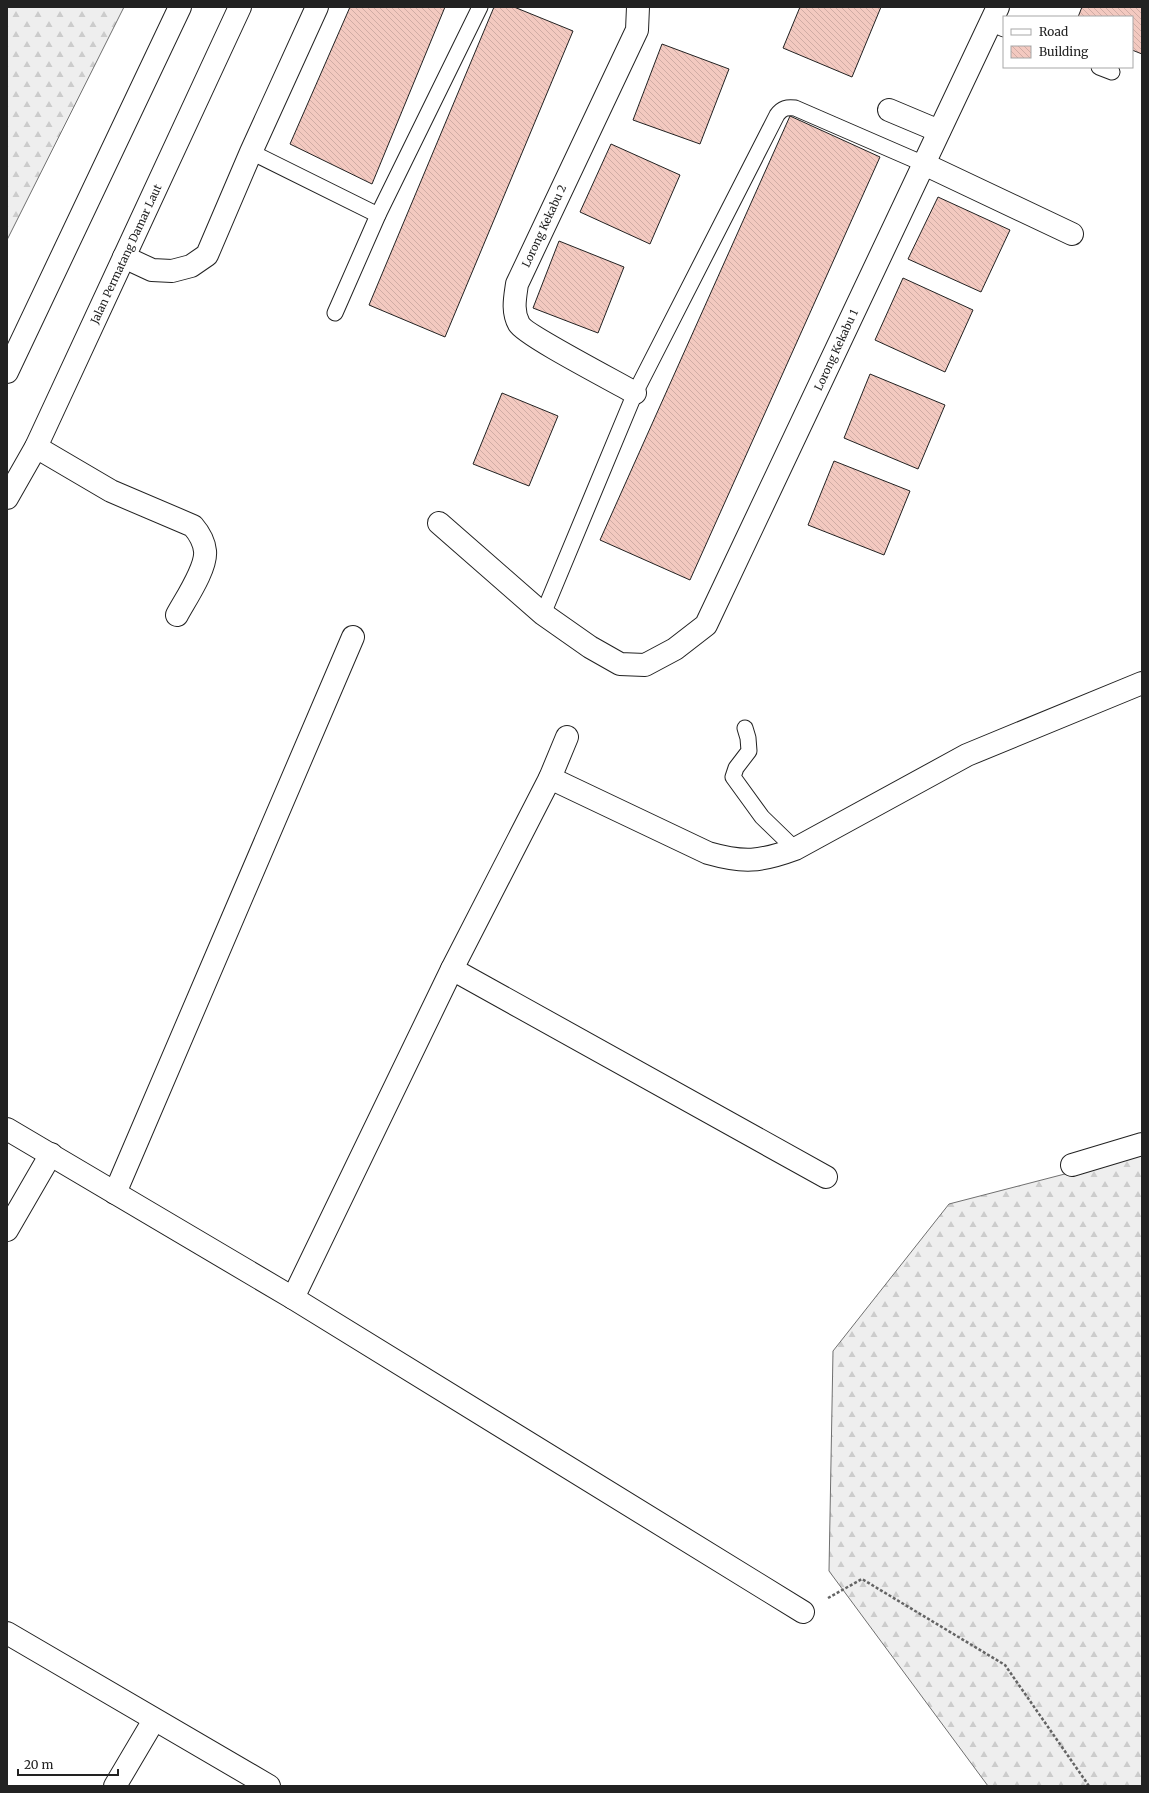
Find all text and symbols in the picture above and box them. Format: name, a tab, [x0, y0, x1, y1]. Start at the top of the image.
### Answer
legend	[1003, 16, 1133, 68]
text: Road	[1039, 24, 1068, 39]
text: Building	[1039, 44, 1089, 59]
street label: Jalan Permatang Damar Laut	[87, 181, 165, 327]
street label: Lorong Kekabu 2	[519, 182, 569, 270]
street label: Lorong Kekabu 1	[811, 307, 861, 393]
scale bar	[18, 1751, 118, 1777]
text: 20 m	[24, 1757, 53, 1772]

